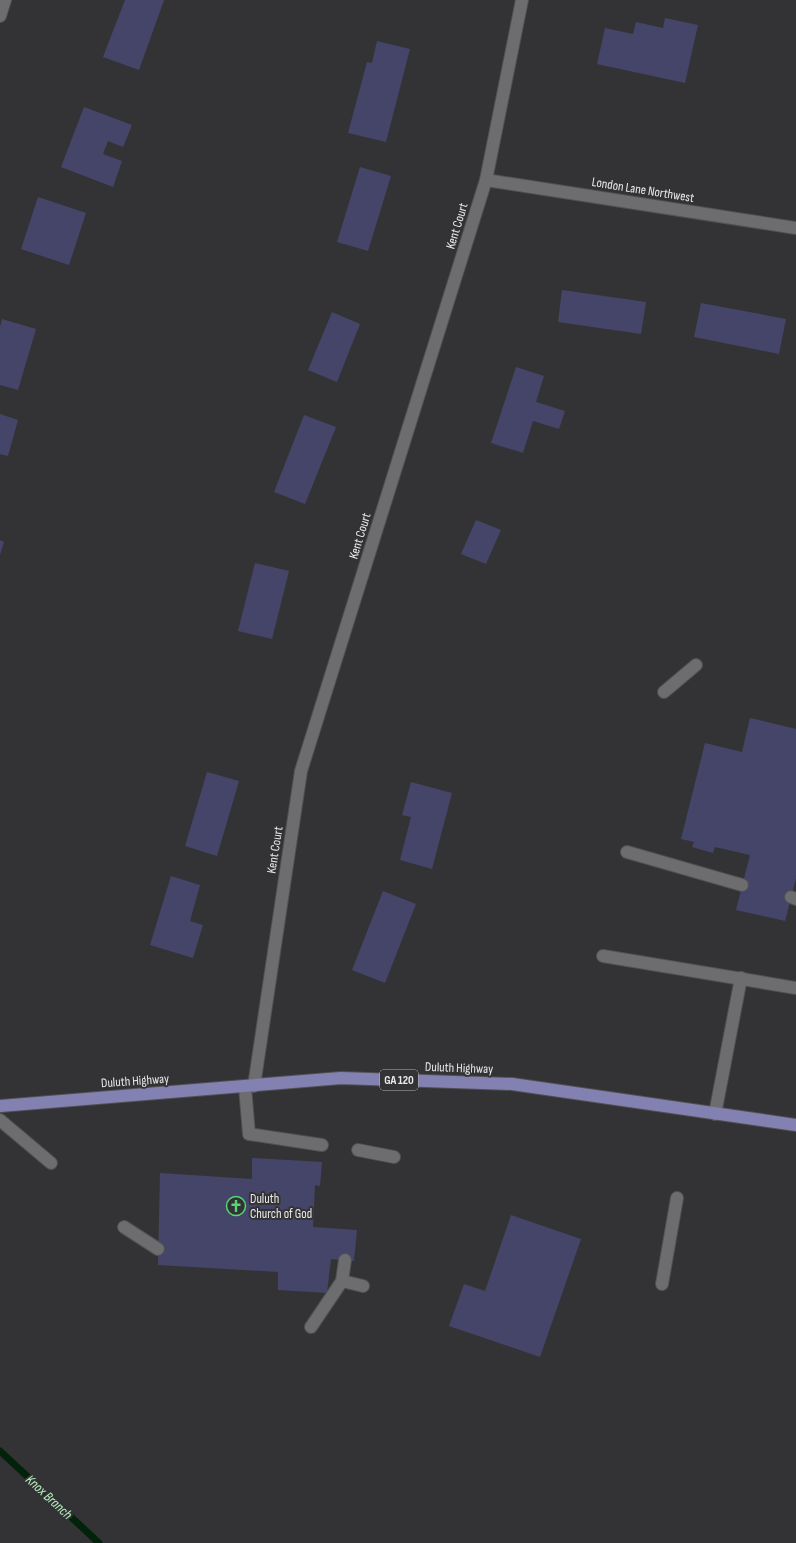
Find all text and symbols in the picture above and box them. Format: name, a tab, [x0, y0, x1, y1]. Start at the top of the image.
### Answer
street label: London Lane Northwest	[591, 174, 695, 206]
street label: Kent Court	[442, 201, 472, 251]
street label: Kent Court	[345, 511, 375, 561]
street label: Kent Court	[263, 825, 287, 875]
street label: Duluth Highway	[425, 1059, 493, 1077]
road number: GA 120	[380, 1070, 418, 1090]
street label: Duluth Highway	[100, 1071, 170, 1091]
place label: Duluth Church of God	[250, 1191, 312, 1222]
church icon: Duluth Church of God	[225, 1195, 247, 1217]
water label: Knox Branch	[22, 1471, 76, 1523]

